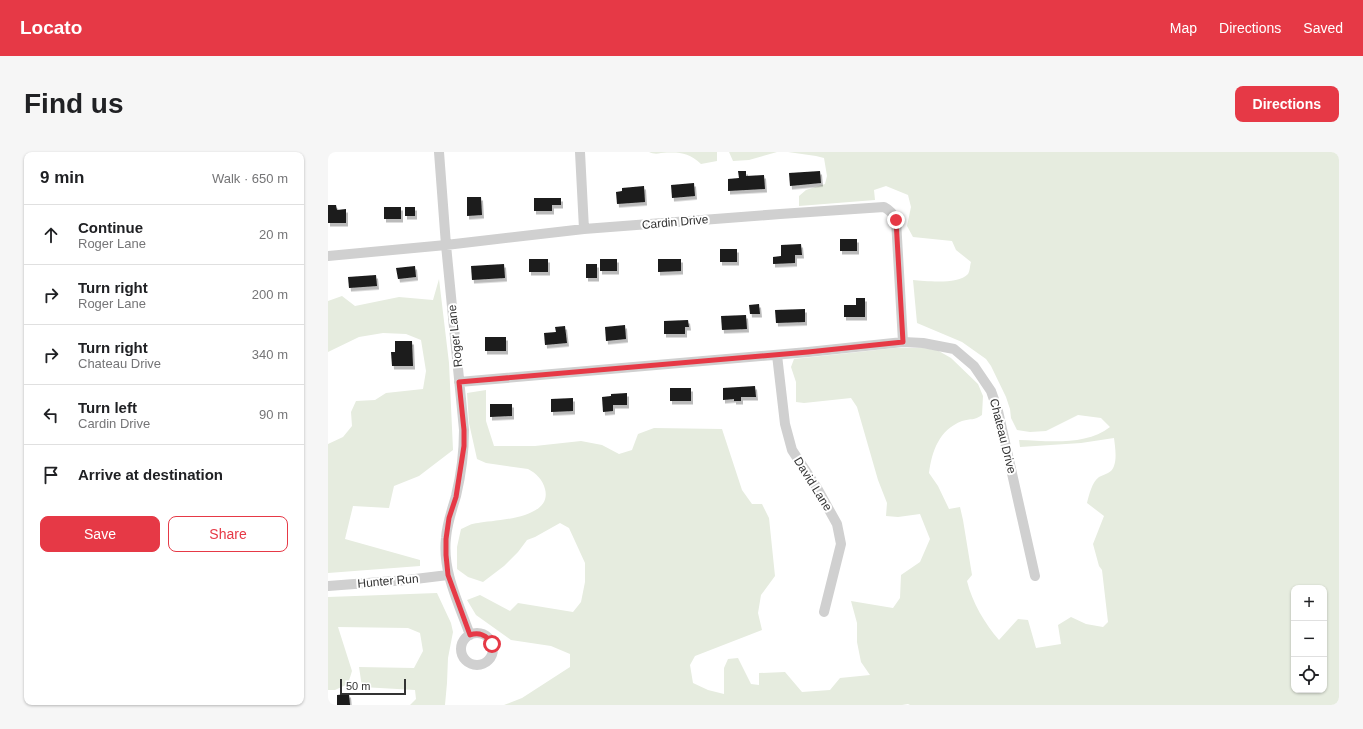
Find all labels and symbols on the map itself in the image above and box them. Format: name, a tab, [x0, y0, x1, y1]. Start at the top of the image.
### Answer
route end	[887, 211, 905, 229]
street label: Cardin Drive	[641, 212, 709, 232]
street label: Roger Lane	[445, 304, 465, 368]
street label: Chateau Drive	[987, 397, 1019, 475]
street label: David Lane	[791, 455, 835, 514]
street label: Hunter Run	[357, 571, 419, 591]
route start	[483, 635, 501, 653]
scale bar	[340, 677, 406, 696]

